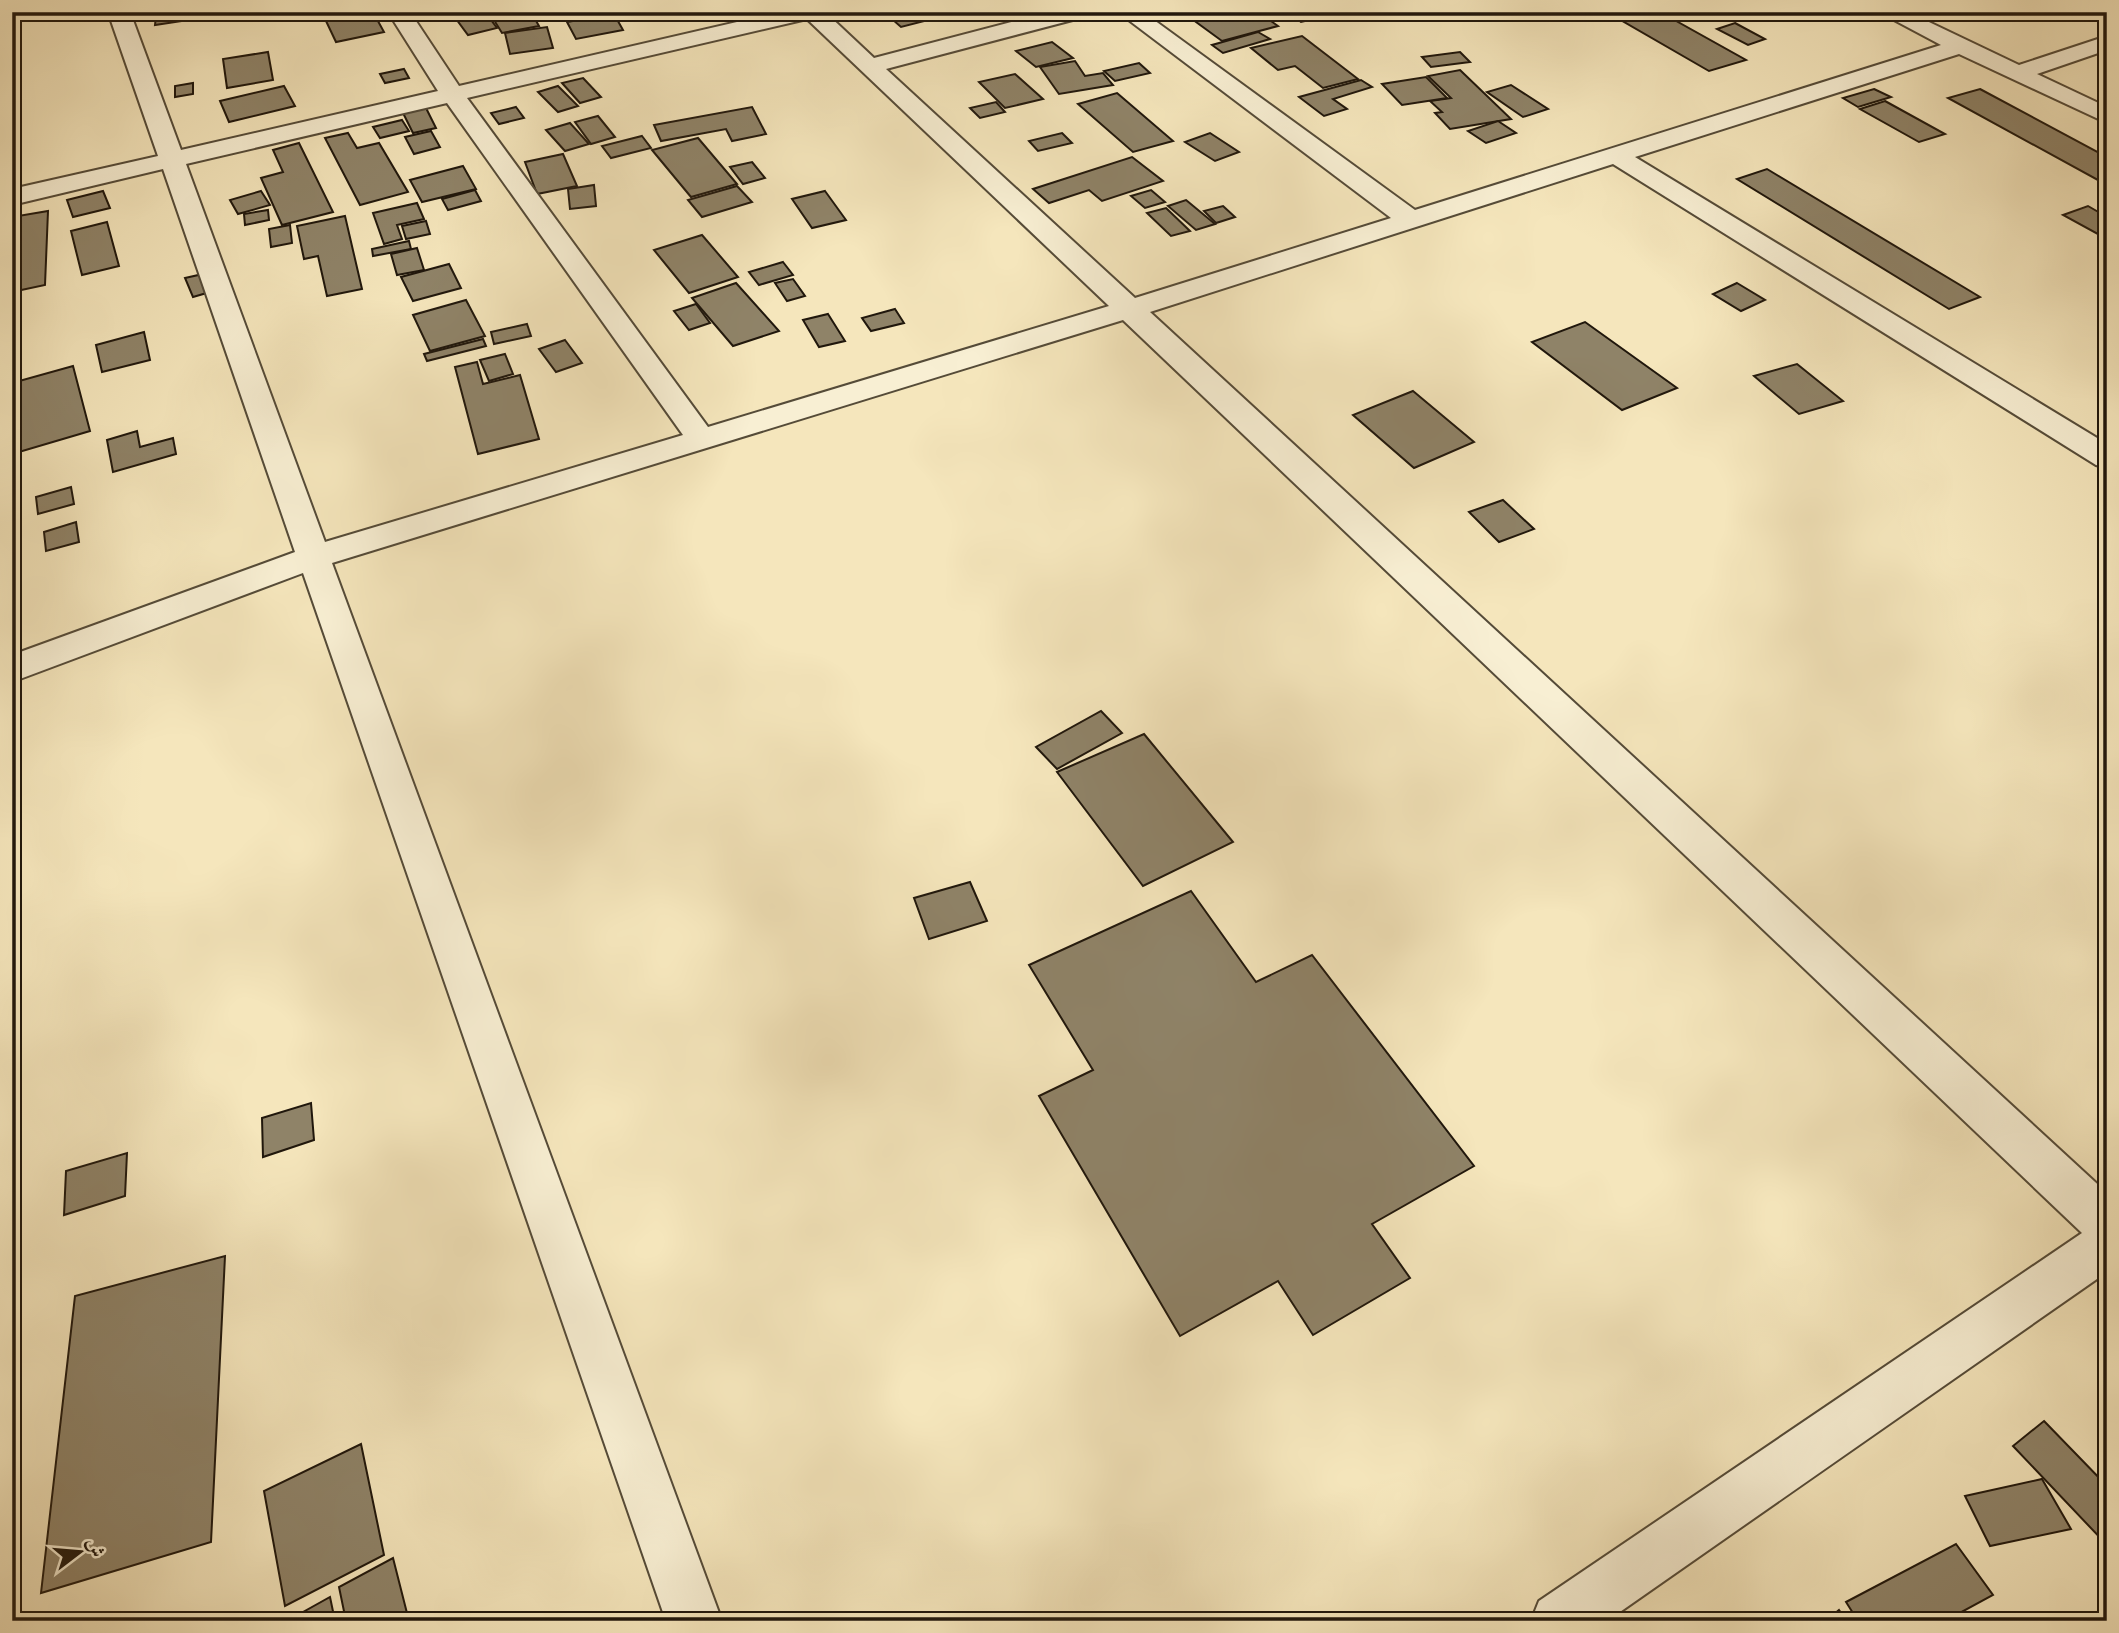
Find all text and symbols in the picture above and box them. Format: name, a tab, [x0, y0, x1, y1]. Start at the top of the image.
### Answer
north arrow	[46, 1518, 116, 1588]
text: ش	[81, 1535, 110, 1560]

